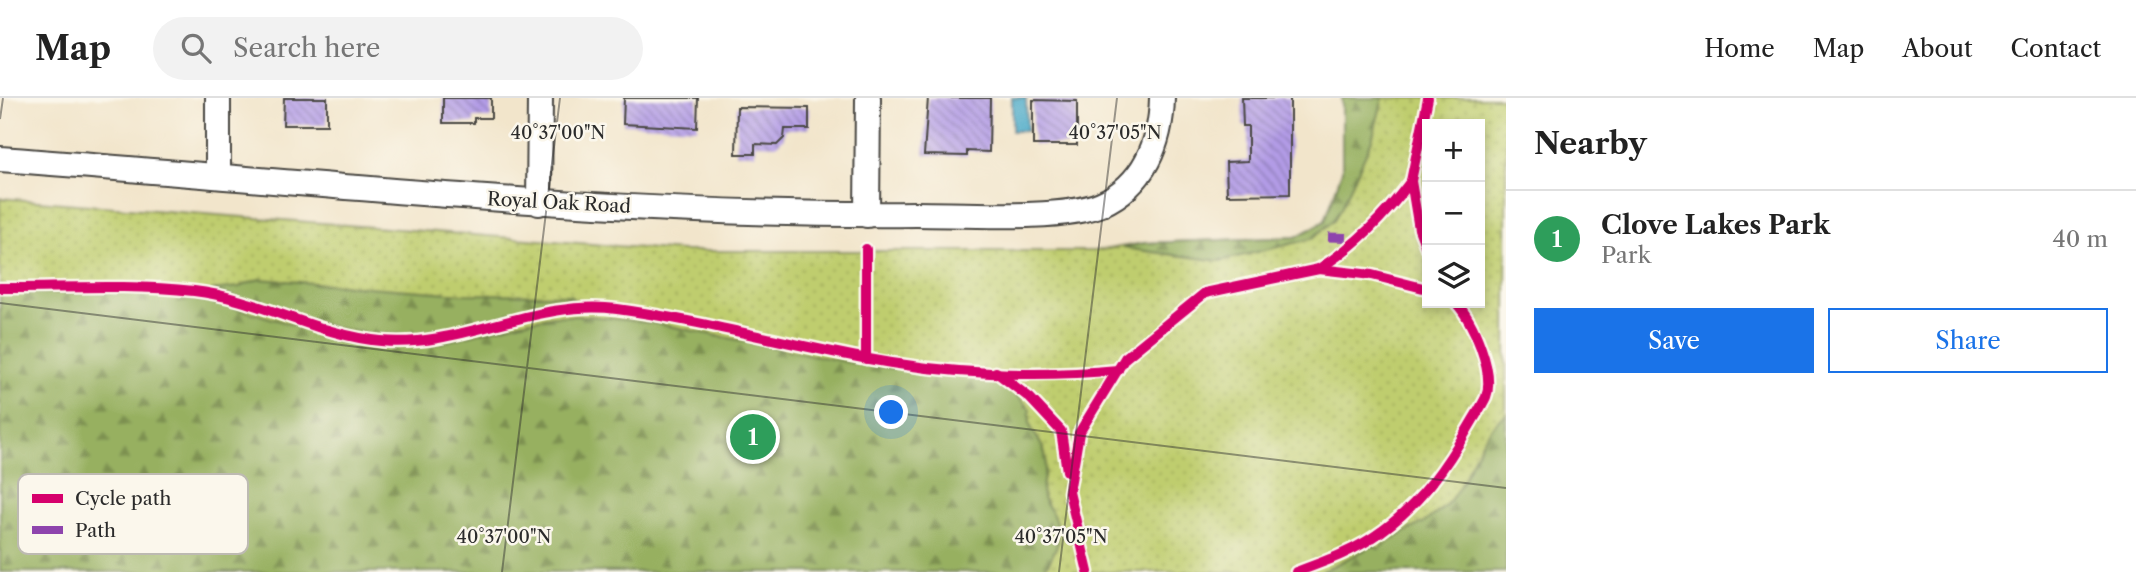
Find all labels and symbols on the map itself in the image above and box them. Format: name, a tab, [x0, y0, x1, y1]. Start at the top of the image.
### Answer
text: 40°37'00"N	[511, 122, 606, 144]
text: 40°37'05"N	[1068, 122, 1162, 144]
street label: Royal Oak Road	[486, 187, 632, 218]
your location	[874, 395, 908, 429]
pin: 1	[730, 411, 776, 463]
legend	[18, 474, 248, 554]
text: Cycle path	[75, 487, 171, 510]
text: Path	[75, 519, 116, 542]
text: 40°37'00"N	[457, 526, 552, 548]
text: 40°37'05"N	[1014, 526, 1108, 548]

